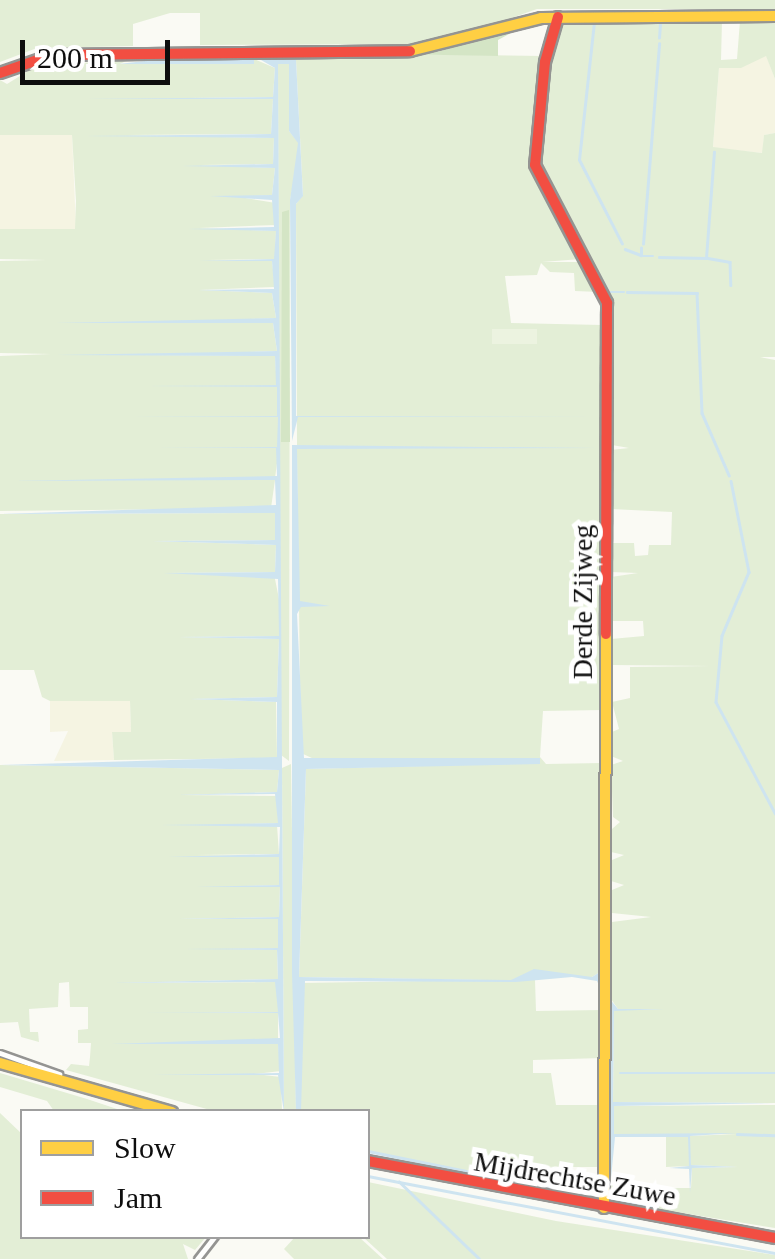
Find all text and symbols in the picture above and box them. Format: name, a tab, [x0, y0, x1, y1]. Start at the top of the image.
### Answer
scale bar	[25, 20, 175, 82]
text: 200 m	[37, 41, 113, 74]
street label: Derde Zijweg	[566, 525, 600, 679]
legend	[20, 1109, 370, 1239]
text: Slow	[114, 1131, 176, 1164]
street label: Mijdrechtse Zuwe	[471, 1145, 679, 1213]
text: Jam	[114, 1181, 162, 1214]

